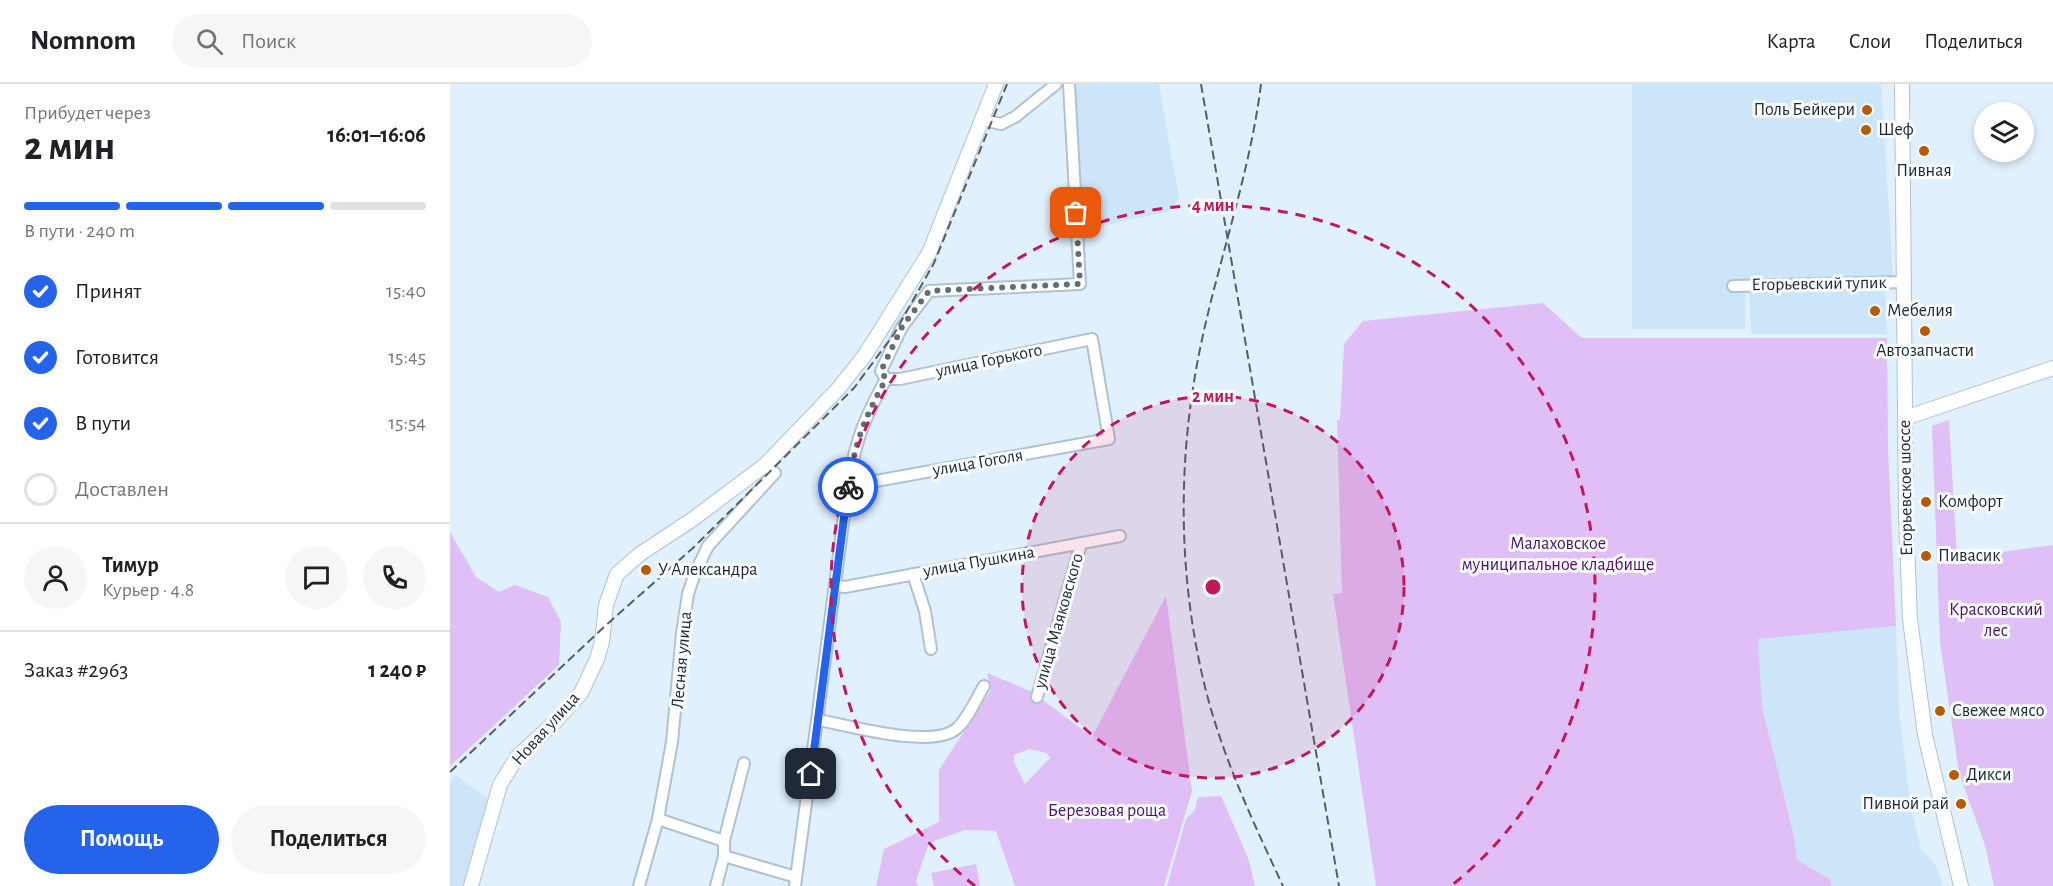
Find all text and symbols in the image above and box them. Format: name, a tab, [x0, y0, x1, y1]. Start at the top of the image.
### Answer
search box	[172, 14, 592, 68]
icon: search	[193, 25, 226, 58]
text: Nomnom	[30, 27, 136, 55]
text: Поиск	[241, 30, 296, 52]
text: Карта	[1766, 31, 1816, 52]
text: Слои	[1849, 31, 1891, 52]
text: Поделиться	[1924, 31, 2023, 52]
place label: Поль Бейкери	[1753, 101, 1855, 119]
map controls	[1974, 102, 2034, 162]
button: layers	[1974, 102, 2034, 162]
text: Прибудет через	[24, 103, 151, 123]
marker: Поль Бейкери	[1860, 103, 1874, 117]
place label: Шеф	[1878, 121, 1914, 139]
marker: Шеф	[1859, 123, 1873, 137]
text: 16:01–16:06	[327, 124, 426, 146]
text: 2 мин	[24, 128, 115, 167]
marker: Пивная	[1917, 144, 1931, 158]
place label: Пивная	[1896, 162, 1952, 180]
pin	[1050, 187, 1101, 238]
icon: bag	[1059, 196, 1092, 229]
text: 4 мин	[1192, 197, 1234, 215]
text: В пути · 240 m	[24, 221, 135, 241]
street label: Егорьевский тупик	[1751, 274, 1888, 294]
icon: check	[24, 275, 57, 308]
text: Принят	[75, 280, 141, 302]
text: 15:40	[386, 281, 426, 301]
place label: Мебелия	[1887, 301, 1953, 320]
marker: Мебелия	[1868, 304, 1882, 318]
marker: Автозапчасти	[1918, 324, 1932, 338]
icon: check	[24, 341, 57, 374]
street label: улица Горького	[933, 341, 1044, 381]
place label: Автозапчасти	[1876, 342, 1974, 360]
text: Готовится	[75, 346, 159, 368]
text: 15:45	[388, 347, 426, 367]
text: 2 мин	[1192, 388, 1234, 406]
icon: check	[24, 407, 57, 440]
text: В пути	[75, 412, 131, 434]
text: 15:54	[388, 413, 426, 433]
street label: Егорьевское шоссе	[1896, 420, 1916, 556]
street label: улица Гоголя	[930, 446, 1025, 480]
courier	[818, 457, 878, 517]
icon: bike	[832, 471, 865, 504]
text: Доставлен	[75, 478, 169, 500]
place label: Комфорт	[1938, 493, 2003, 511]
marker: Комфорт	[1919, 495, 1933, 509]
park label: Малаховское муниципальное кладбище	[1462, 535, 1654, 574]
street label: улица Пушкина	[921, 543, 1036, 581]
button: person	[24, 546, 87, 609]
button: chat	[285, 546, 348, 609]
button: phone	[363, 546, 426, 609]
place label: Пивасик	[1938, 547, 2001, 565]
marker: Пивасик	[1919, 549, 1933, 563]
street label: улица Маяковского	[1031, 551, 1087, 692]
text: Тимур	[102, 554, 159, 576]
place label: У Александра	[658, 561, 758, 579]
marker: У Александра	[639, 563, 653, 577]
centre of rings	[1203, 577, 1223, 597]
text: Курьер · 4.8	[102, 580, 194, 600]
park label: Красковский лес	[1949, 601, 2043, 640]
street label: Лесная улица	[669, 611, 695, 709]
text: Заказ #2963	[24, 659, 128, 681]
text: 1 240 ₽	[368, 659, 426, 681]
street label: Новая улица	[509, 689, 583, 769]
place label: Свежее мясо	[1952, 702, 2044, 720]
marker: Свежее мясо	[1933, 704, 1947, 718]
pin	[785, 748, 836, 799]
icon: home	[794, 757, 827, 790]
place label: Дикси	[1966, 766, 2012, 784]
marker: Дикси	[1947, 768, 1961, 782]
place label: Пивной рай	[1862, 795, 1949, 813]
marker: Пивной рай	[1954, 797, 1968, 811]
park label: Березовая роща	[1048, 802, 1166, 820]
button: Помощь	[24, 805, 219, 874]
button: Поделиться	[231, 805, 426, 874]

